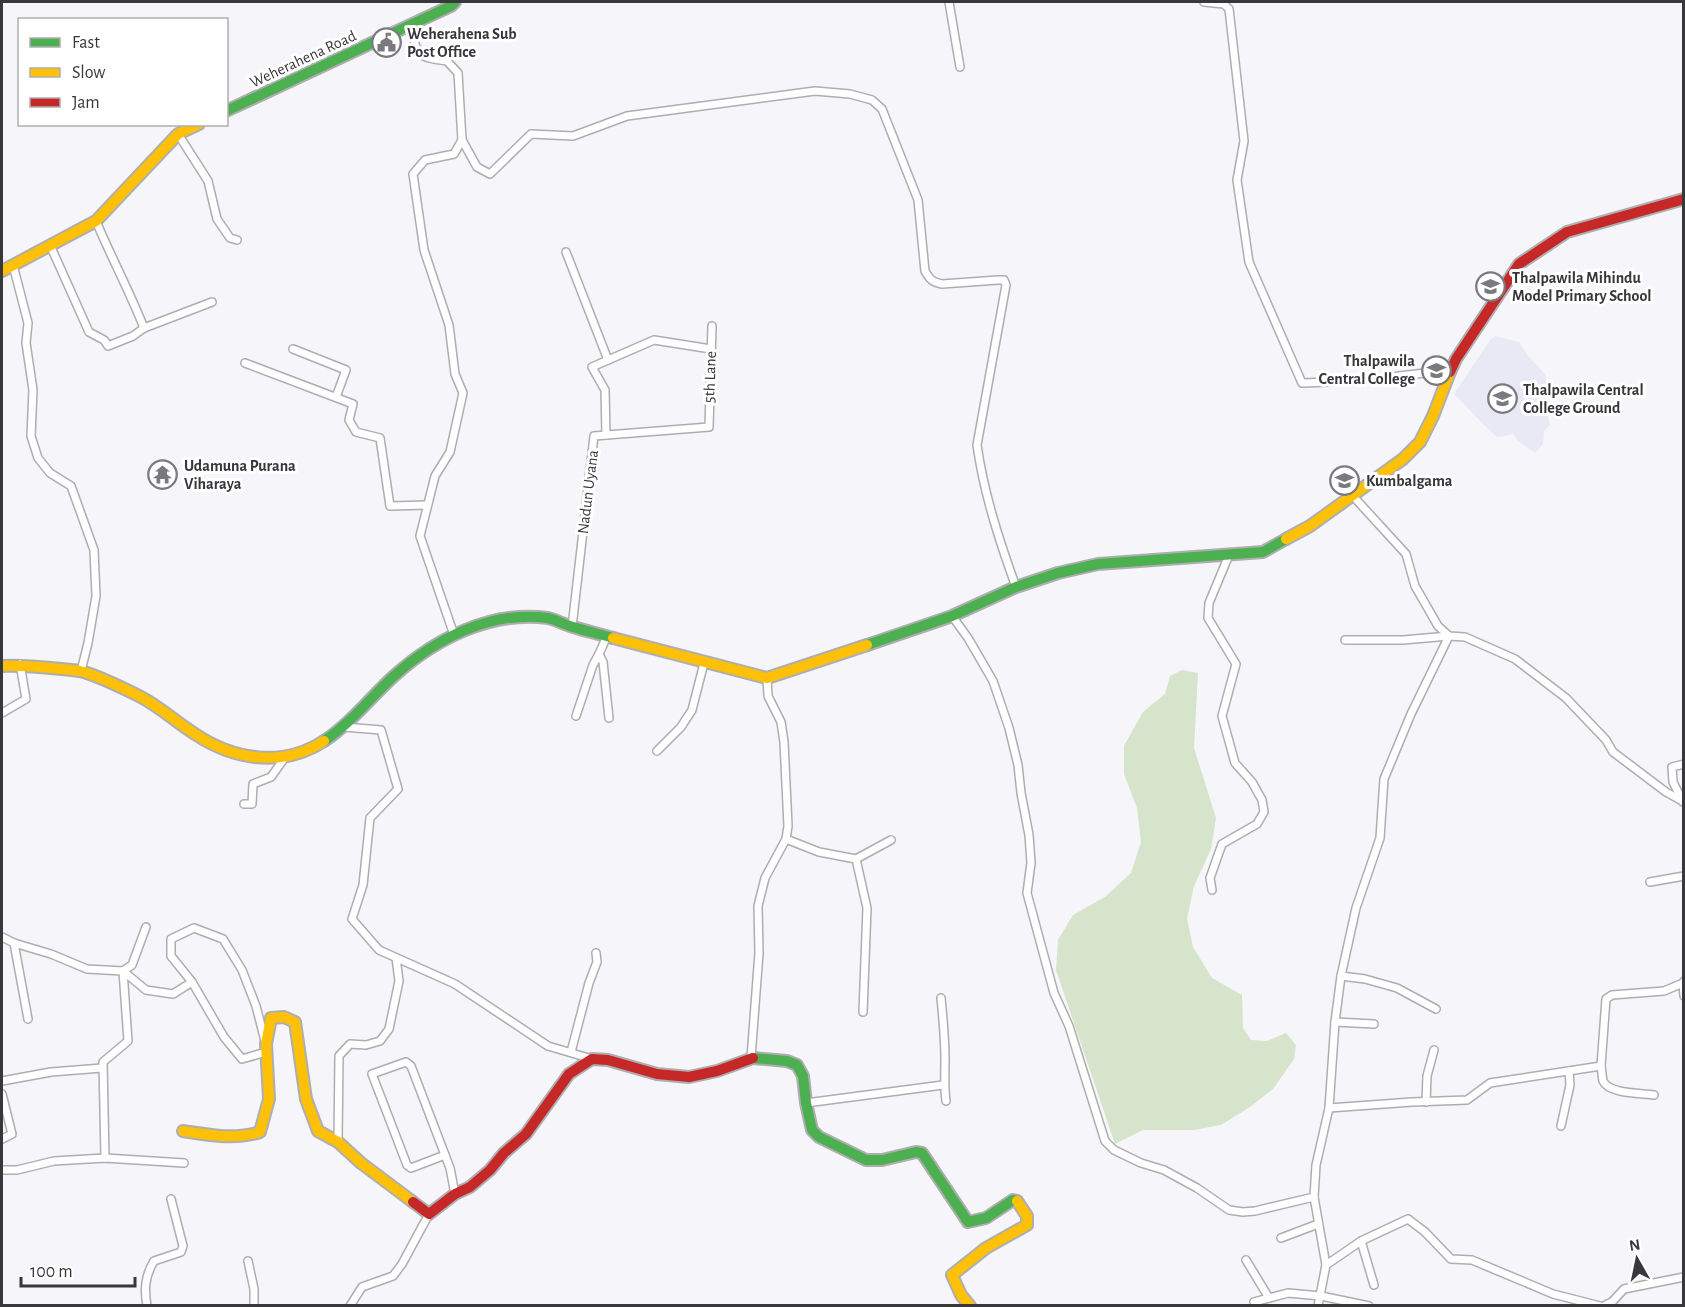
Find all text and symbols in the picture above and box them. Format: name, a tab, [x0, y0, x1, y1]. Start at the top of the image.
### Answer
legend	[18, 18, 228, 126]
place label: Weherahena Sub Post Office	[407, 26, 517, 60]
street label: Weherahena Road	[248, 27, 358, 91]
public building icon: Weherahena Sub Post Office	[370, 27, 402, 59]
text: Fast	[72, 34, 100, 52]
text: Slow	[72, 64, 105, 82]
text: Jam	[72, 94, 100, 112]
place label: Thalpawila Mihindu Model Primary School	[1512, 270, 1652, 305]
school or university icon: Thalpawila Mihindu Model Primary School	[1475, 271, 1507, 303]
street label: 5th Lane	[701, 351, 719, 403]
place label: Thalpawila Central College	[1319, 353, 1415, 387]
school or university icon: Thalpawila Central College	[1420, 354, 1452, 386]
place label: Thalpawila Central College Ground	[1523, 382, 1644, 416]
school or university icon: Thalpawila Central College Ground	[1486, 383, 1518, 415]
street label: Nadun Uyana	[575, 449, 602, 535]
place label: Udamuna Purana Viharaya	[184, 458, 296, 493]
temple icon: Udamuna Purana Viharaya	[147, 459, 179, 491]
school or university icon: Kumbalgama	[1329, 465, 1361, 497]
place label: Kumbalgama	[1366, 473, 1453, 489]
north arrow	[1607, 1229, 1667, 1289]
text: N	[1628, 1236, 1642, 1254]
scale bar	[21, 1250, 135, 1288]
text: 100 m	[30, 1263, 73, 1281]

